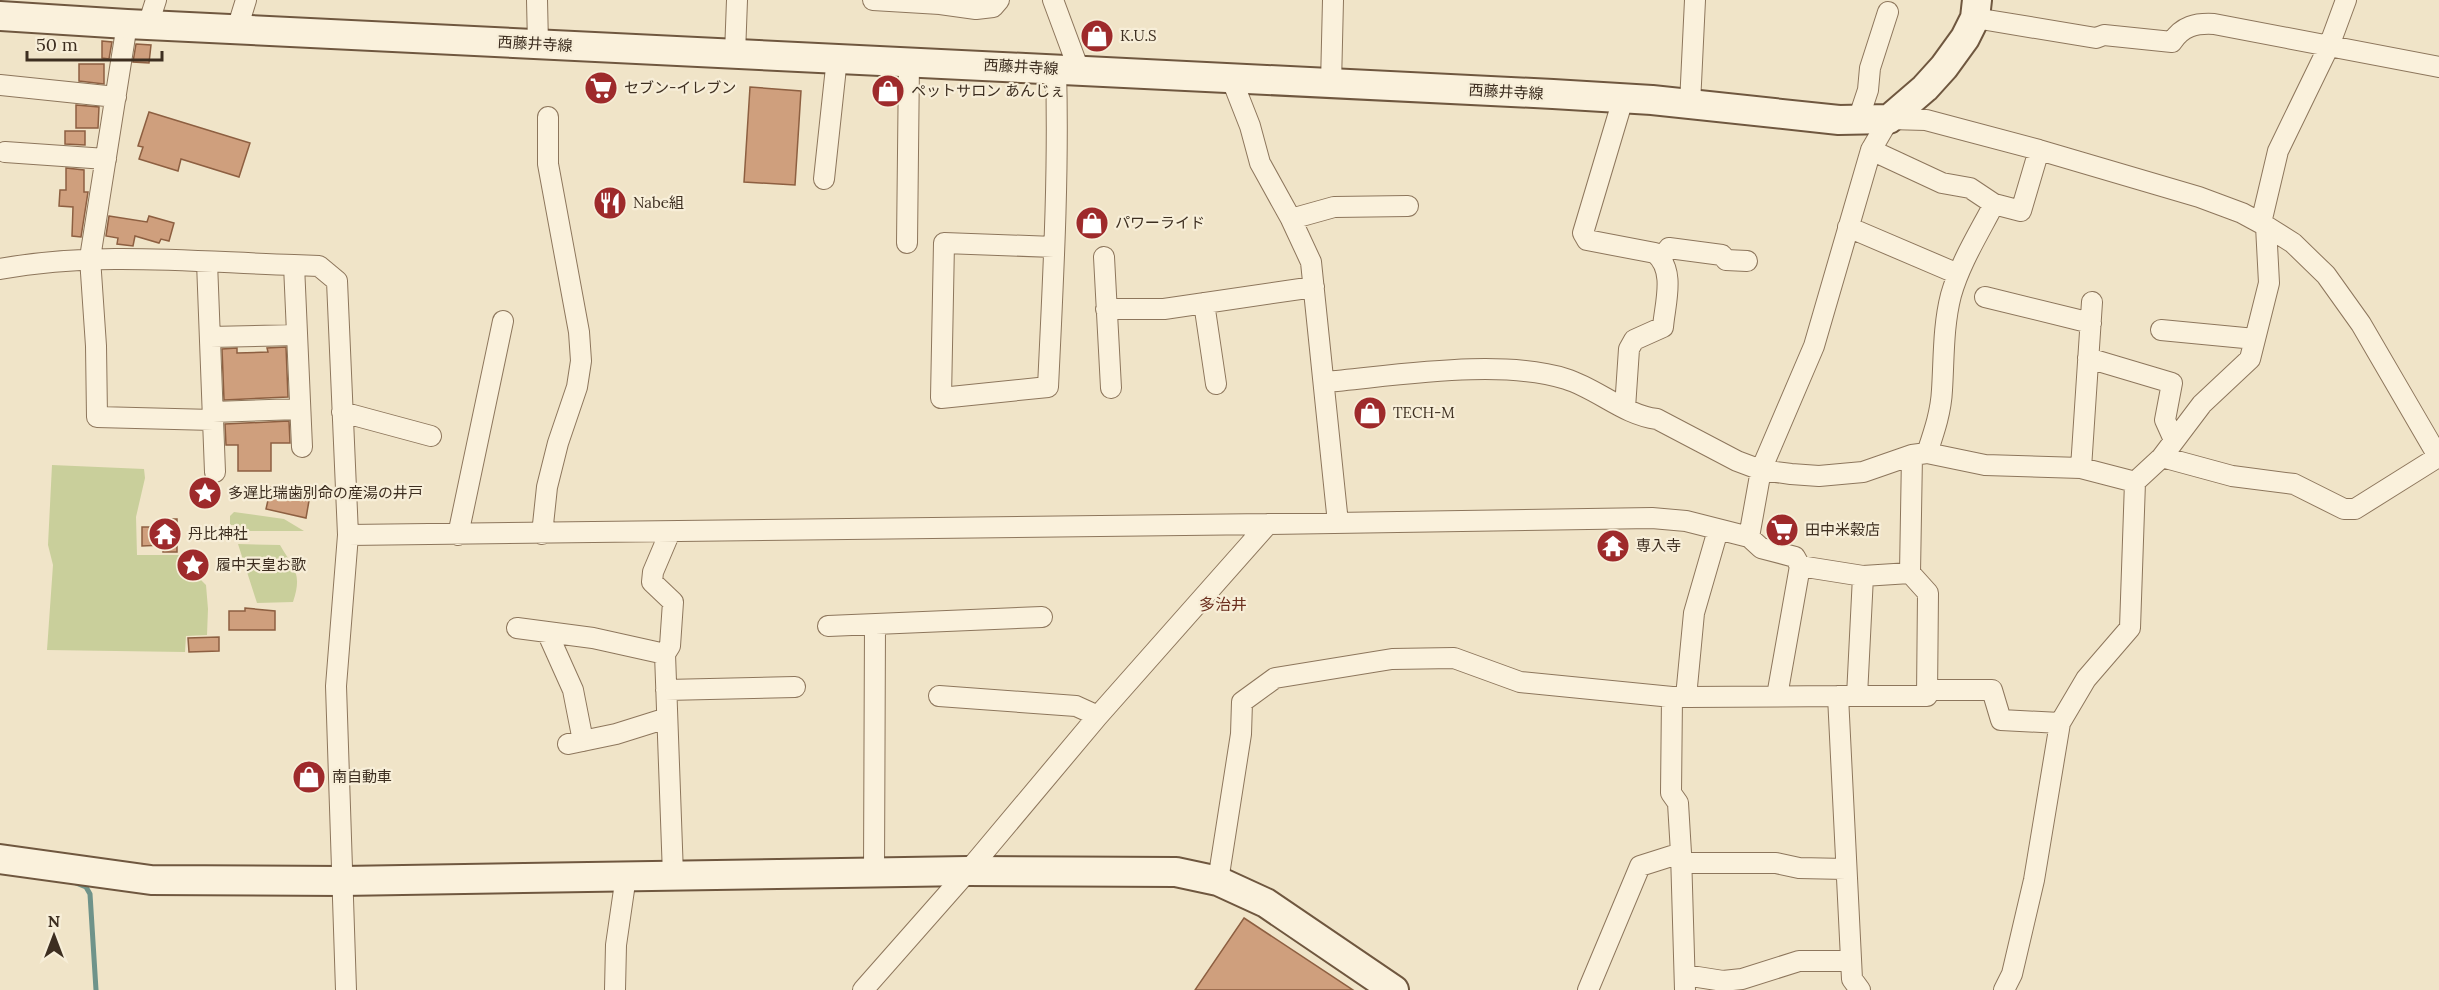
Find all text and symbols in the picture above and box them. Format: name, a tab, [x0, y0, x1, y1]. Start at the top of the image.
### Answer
shop icon: K.U.S	[1079, 18, 1115, 54]
scale bar	[27, 24, 162, 62]
place label: K.U.S	[1120, 26, 1157, 45]
street label: 西藤井寺線	[497, 32, 573, 55]
text: 50 m	[36, 33, 78, 56]
street label: 西藤井寺線	[983, 55, 1059, 78]
supermarket icon: セブン-イレブン	[583, 70, 619, 106]
shop icon: ペットサロン あんじぇ	[870, 73, 906, 109]
place label: セブン-イレブン	[624, 78, 736, 97]
street label: 西藤井寺線	[1468, 80, 1544, 103]
place label: ペットサロン あんじぇ	[911, 81, 1065, 100]
restaurant icon: Nabe組	[592, 185, 628, 221]
place label: Nabe組	[633, 193, 684, 212]
shop icon: パワーライド	[1074, 205, 1110, 241]
place label: パワーライド	[1115, 213, 1205, 232]
shop icon: TECH-M	[1352, 395, 1388, 431]
place label: TECH-M	[1393, 403, 1455, 422]
place icon: 多遅比瑞歯別命の産湯の井戸	[187, 475, 223, 511]
place label: 多遅比瑞歯別命の産湯の井戸	[228, 483, 423, 502]
supermarket icon: 田中米穀店	[1764, 512, 1800, 548]
temple icon: 丹比神社	[147, 516, 183, 552]
place label: 田中米穀店	[1805, 520, 1880, 539]
place label: 丹比神社	[188, 524, 248, 543]
temple icon: 専入寺	[1595, 528, 1631, 564]
place label: 専入寺	[1636, 536, 1681, 555]
place icon: 履中天皇お歌	[175, 547, 211, 583]
place label: 履中天皇お歌	[216, 555, 306, 574]
district label: 多治井	[1199, 594, 1247, 614]
shop icon: 南自動車	[291, 759, 327, 795]
place label: 南自動車	[332, 767, 392, 786]
north arrow	[24, 906, 84, 966]
text: N	[48, 911, 60, 931]

